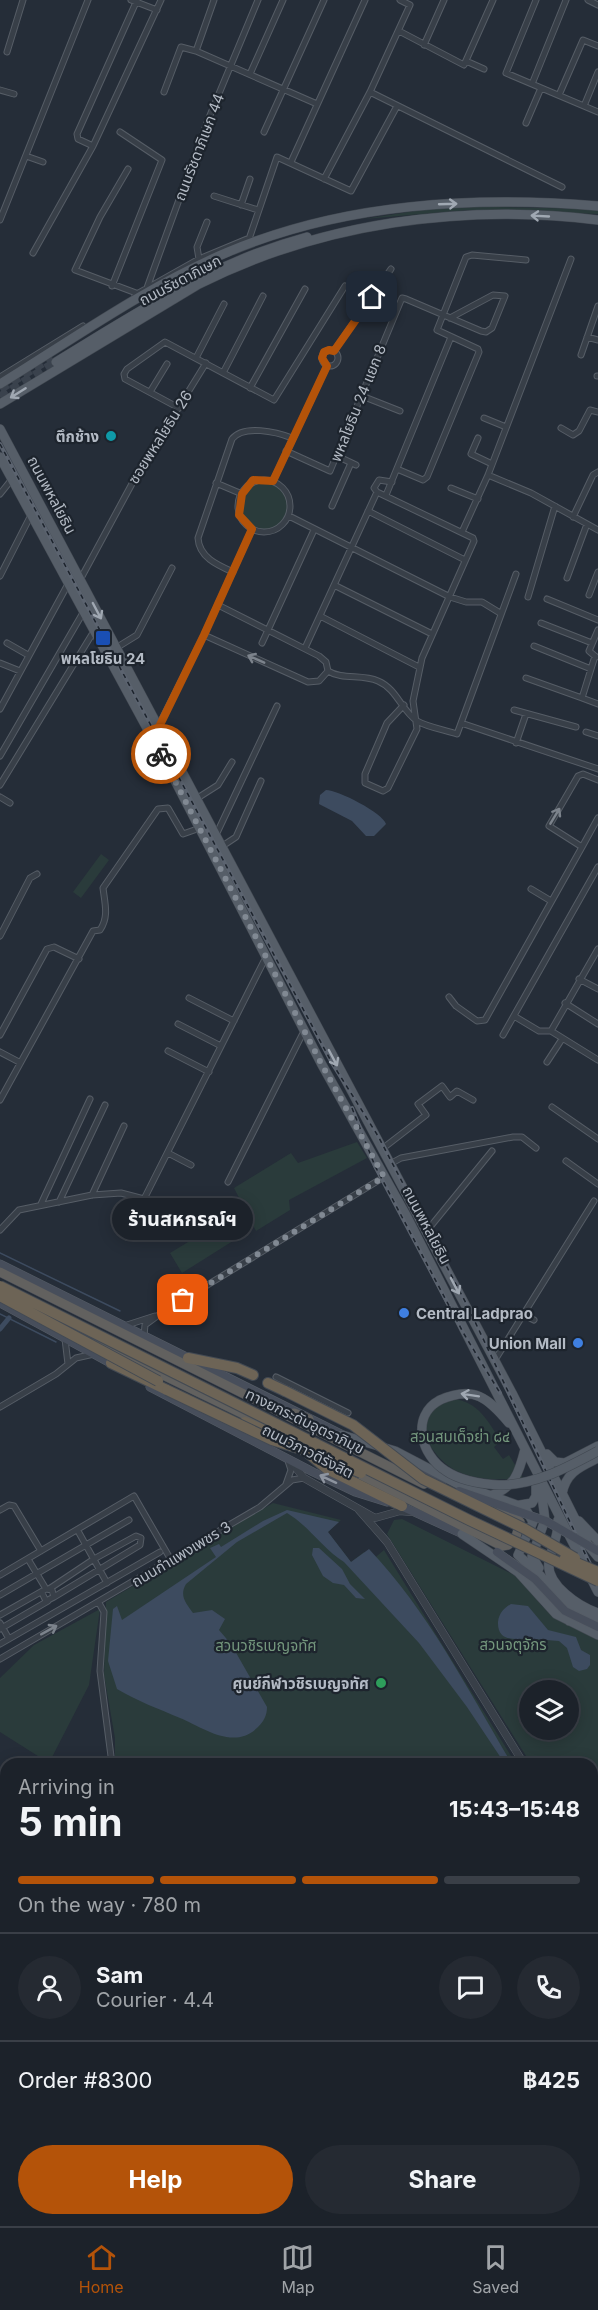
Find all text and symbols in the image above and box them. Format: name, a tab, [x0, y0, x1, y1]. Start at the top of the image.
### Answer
street label: ถนนรัชดาภิเษก 44	[170, 90, 228, 204]
one-way arrow	[438, 198, 458, 209]
one-way arrow	[530, 210, 550, 222]
street label: ถนนรัชดาภิเษก	[136, 250, 224, 310]
pin	[346, 271, 397, 322]
icon: home	[355, 280, 388, 313]
street label: พหลโยธิน 24 แยก 8	[326, 342, 390, 464]
one-way arrow	[10, 386, 27, 399]
street label: ซอยพหลโยธิน 26	[124, 387, 196, 487]
place label: ตึกช้าง	[56, 427, 99, 446]
marker: ตึกช้าง	[104, 429, 118, 443]
street label: ถนนพหลโยธิน	[24, 453, 80, 537]
one-way arrow	[92, 601, 103, 619]
marker: พหลโยธิน 24	[94, 629, 112, 647]
place label: พหลโยธิน 24	[61, 649, 145, 668]
one-way arrow	[248, 652, 266, 664]
courier	[131, 724, 191, 784]
icon: bike	[145, 738, 178, 771]
one-way arrow	[549, 808, 561, 825]
one-way arrow	[327, 1049, 339, 1066]
street label: ถนนพหลโยธิน	[399, 1183, 455, 1267]
callout: ร้านสหกรณ์ฯ	[112, 1198, 254, 1240]
text: ร้านสหกรณ์ฯ	[128, 1207, 237, 1231]
pin	[157, 1274, 208, 1325]
one-way arrow	[449, 1277, 461, 1294]
icon: bag	[166, 1283, 199, 1316]
place label: Central Ladprao	[416, 1304, 533, 1323]
marker: Central Ladprao	[397, 1306, 411, 1320]
place label: Union Mall	[489, 1334, 566, 1353]
marker: Union Mall	[571, 1336, 585, 1350]
street label: ทางยกระดับอุตราภิมุข	[242, 1384, 368, 1458]
one-way arrow	[460, 1389, 480, 1400]
street label: ถนนวิภาวดีรังสิต	[259, 1420, 357, 1482]
park label: สวนสมเด็จย่า ๘๔	[410, 1427, 510, 1446]
one-way arrow	[319, 1473, 337, 1484]
street label: ถนนกำแพงเพชร 3	[128, 1517, 234, 1591]
one-way arrow	[40, 1624, 58, 1635]
park label: สวนจตุจักร	[480, 1635, 546, 1654]
park label: สวนวชิรเบญจทัศ	[215, 1636, 317, 1655]
place label: ศูนย์กีฬาวชิรเบญจทัศ	[233, 1674, 369, 1694]
marker: ศูนย์กีฬาวชิรเบญจทัศ	[374, 1676, 388, 1690]
map controls	[519, 1680, 579, 1740]
button: layers	[519, 1680, 579, 1740]
text: Arriving in	[18, 1775, 115, 1799]
text: 15:43–15:48	[449, 1796, 580, 1822]
text: 5 min	[18, 1798, 123, 1845]
text: On the way · 780 m	[18, 1893, 201, 1917]
button: person	[18, 1956, 81, 2019]
button: chat	[439, 1956, 502, 2019]
button: phone	[517, 1956, 580, 2019]
text: Sam	[96, 1962, 143, 1988]
text: Courier · 4.4	[96, 1988, 214, 2012]
text: Order #8300	[18, 2067, 152, 2093]
text: ฿425	[523, 2067, 580, 2093]
button: Help	[18, 2145, 293, 2214]
button: Share	[305, 2145, 580, 2214]
tab: Home	[79, 2241, 124, 2297]
tab: Map	[281, 2241, 315, 2297]
tab: Saved	[472, 2241, 519, 2297]

